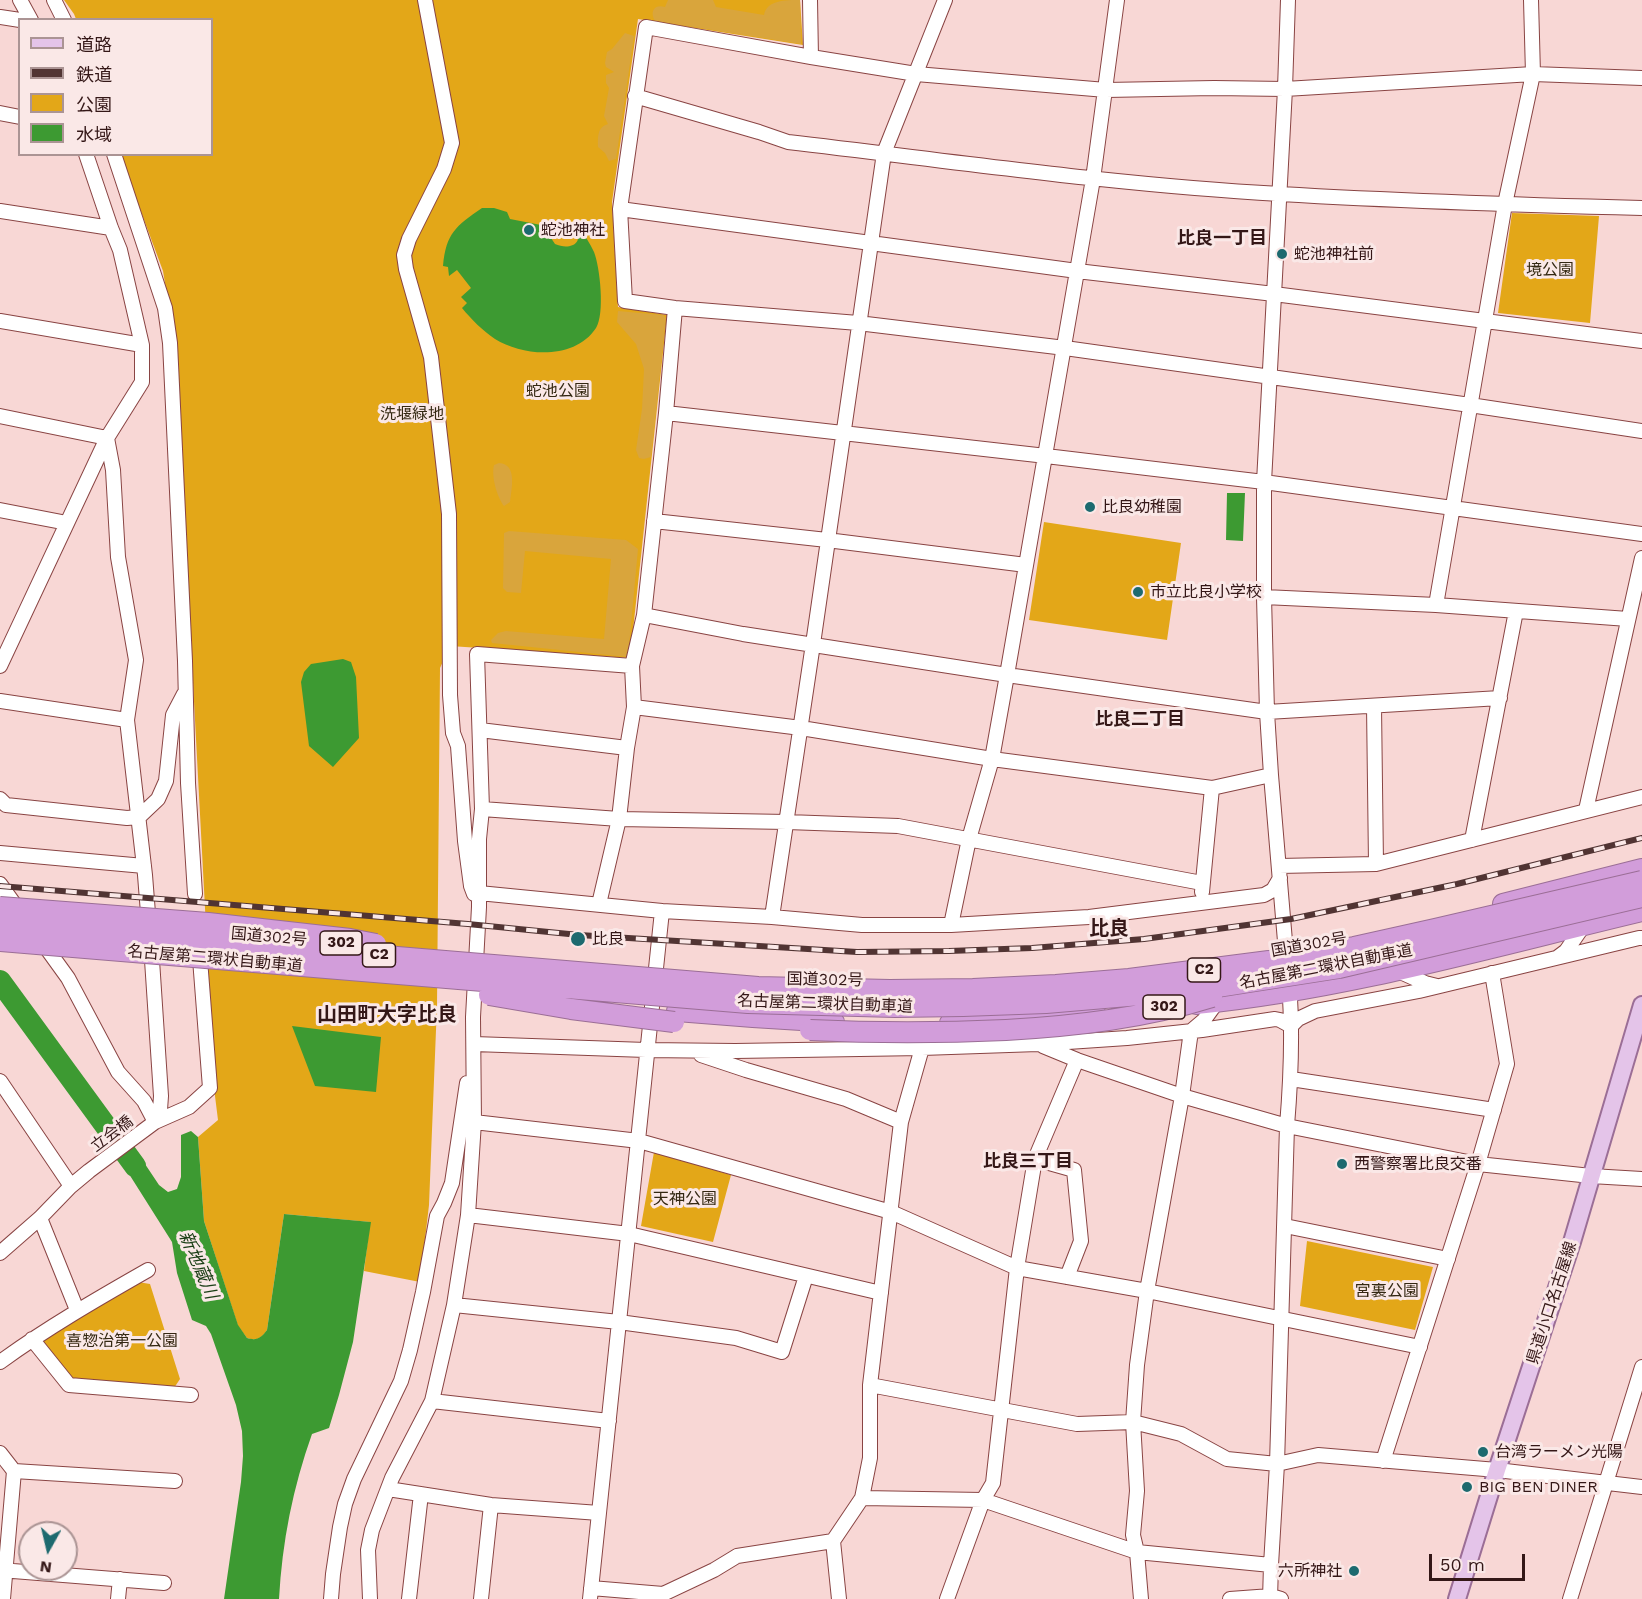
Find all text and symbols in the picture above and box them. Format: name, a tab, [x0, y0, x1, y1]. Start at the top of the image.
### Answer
legend	[18, 18, 213, 156]
text: 道路	[76, 34, 112, 55]
text: 鉄道	[76, 64, 112, 85]
text: 公園	[76, 94, 112, 115]
text: 水域	[76, 124, 112, 145]
place label: 蛇池神社	[541, 220, 605, 240]
marker: 蛇池神社	[522, 223, 536, 237]
district label: 比良一丁目	[1177, 228, 1267, 250]
place label: 蛇池神社前	[1294, 244, 1374, 264]
marker: 蛇池神社前	[1275, 247, 1289, 261]
park label: 境公園	[1526, 260, 1574, 280]
park label: 蛇池公園	[526, 381, 590, 401]
park label: 洗堰緑地	[380, 404, 444, 424]
place label: 比良幼稚園	[1102, 497, 1182, 517]
marker: 比良幼稚園	[1083, 500, 1097, 514]
place label: 市立比良小学校	[1150, 582, 1262, 602]
marker: 市立比良小学校	[1131, 585, 1145, 599]
district label: 比良二丁目	[1095, 709, 1185, 731]
district label: 比良	[1089, 917, 1129, 941]
street label: 国道302号	[230, 924, 308, 950]
place label: 比良	[592, 929, 624, 949]
street label: 国道302号	[1270, 929, 1348, 961]
marker: 比良	[569, 930, 587, 948]
road number: 302	[320, 931, 362, 955]
street label: 名古屋第二環状自動車道	[1238, 941, 1414, 993]
street label: 名古屋第二環状自動車道	[126, 942, 304, 976]
road number: C2	[362, 943, 395, 967]
road number: C2	[1188, 958, 1220, 982]
street label: 国道302号	[787, 970, 863, 990]
street label: 名古屋第二環状自動車道	[737, 991, 913, 1017]
road number: 302	[1143, 995, 1185, 1019]
district label: 山田町大字比良	[317, 1003, 457, 1027]
street label: 立会橋	[87, 1112, 137, 1156]
district label: 比良三丁目	[983, 1151, 1073, 1173]
place label: 西警察署比良交番	[1354, 1154, 1482, 1174]
marker: 西警察署比良交番	[1335, 1157, 1349, 1171]
park label: 天神公園	[653, 1189, 717, 1209]
water label: 新地蔵川	[174, 1228, 222, 1302]
street label: 県道小口名古屋線	[1523, 1239, 1581, 1367]
park label: 宮裏公園	[1355, 1281, 1419, 1301]
park label: 喜惣治第一公園	[66, 1331, 178, 1351]
place label: 台湾ラーメン光陽	[1495, 1442, 1623, 1462]
marker: 台湾ラーメン光陽	[1476, 1445, 1490, 1459]
place label: BIG BEN DINER	[1479, 1477, 1598, 1497]
marker: BIG BEN DINER	[1460, 1480, 1474, 1494]
north arrow	[18, 1521, 78, 1581]
scale bar	[1432, 1542, 1528, 1580]
text: 50 m	[1440, 1554, 1485, 1575]
text: N	[39, 1557, 53, 1578]
place label: 六所神社	[1278, 1561, 1342, 1581]
marker: 六所神社	[1347, 1564, 1361, 1578]

